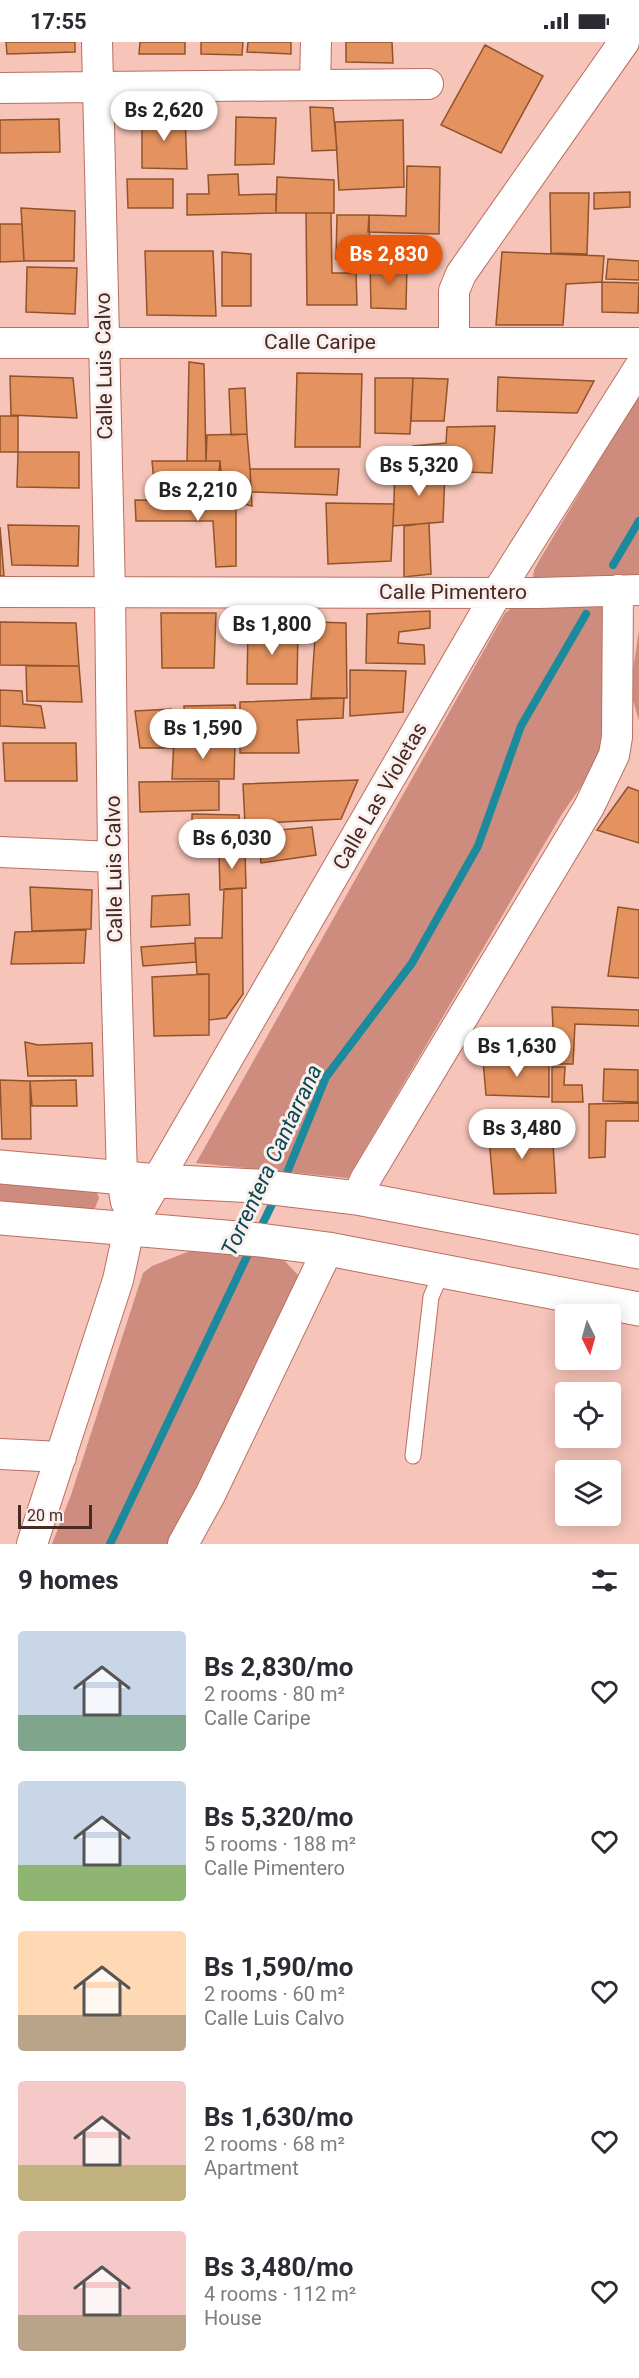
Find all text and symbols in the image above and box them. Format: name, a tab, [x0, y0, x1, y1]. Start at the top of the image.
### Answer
text: 17:55	[30, 9, 87, 34]
pin: Bs 2,620	[102, 91, 226, 142]
text: Bs 2,620	[125, 98, 203, 122]
pin: Bs 2,830	[327, 235, 451, 286]
text: Bs 2,830	[350, 242, 428, 266]
street label: Calle Luis Calvo	[91, 292, 117, 440]
street label: Calle Caripe	[264, 330, 376, 354]
pin: Bs 5,320	[357, 446, 481, 497]
text: Bs 5,320	[380, 453, 458, 477]
pin: Bs 2,210	[136, 471, 260, 522]
text: Bs 2,210	[159, 478, 237, 502]
street label: Calle Pimentero	[379, 580, 527, 604]
pin: Bs 1,800	[210, 605, 334, 656]
text: Bs 1,800	[233, 612, 311, 636]
pin: Bs 1,590	[141, 709, 265, 760]
text: Bs 1,590	[164, 716, 242, 740]
street label: Calle Las Violetas	[328, 718, 432, 874]
street label: Calle Luis Calvo	[101, 795, 127, 943]
pin: Bs 6,030	[170, 819, 294, 870]
text: Bs 6,030	[193, 826, 271, 850]
pin: Bs 1,630	[455, 1027, 579, 1078]
text: Bs 1,630	[478, 1034, 556, 1058]
water label: Torrentera Cantarrana	[216, 1061, 327, 1260]
pin: Bs 3,480	[460, 1109, 584, 1160]
text: Bs 3,480	[483, 1116, 561, 1140]
north arrow	[555, 1304, 621, 1370]
map controls	[555, 1304, 621, 1526]
button: locate	[555, 1382, 621, 1448]
button: layers	[555, 1460, 621, 1526]
scale bar	[18, 1502, 92, 1530]
text: 20 m	[27, 1506, 63, 1525]
icon: filters	[588, 1564, 621, 1597]
text: 9 homes	[18, 1565, 119, 1595]
text: Bs 2,830/mo	[204, 1652, 353, 1682]
icon: home	[66, 1655, 138, 1727]
icon: heart	[588, 1675, 621, 1708]
text: 2 rooms · 80 m²	[204, 1682, 345, 1706]
text: Calle Caripe	[204, 1706, 311, 1730]
text: Bs 5,320/mo	[204, 1802, 353, 1832]
icon: home	[66, 1805, 138, 1877]
icon: heart	[588, 1825, 621, 1858]
text: 5 rooms · 188 m²	[204, 1832, 356, 1856]
text: Calle Pimentero	[204, 1856, 345, 1880]
text: Bs 1,590/mo	[204, 1952, 353, 1982]
icon: home	[66, 1955, 138, 2027]
icon: heart	[588, 1975, 621, 2008]
text: 2 rooms · 60 m²	[204, 1982, 345, 2006]
text: Calle Luis Calvo	[204, 2006, 344, 2030]
text: Bs 1,630/mo	[204, 2102, 353, 2132]
icon: home	[66, 2105, 138, 2177]
icon: heart	[588, 2125, 621, 2158]
text: 2 rooms · 68 m²	[204, 2132, 345, 2156]
text: Apartment	[204, 2156, 299, 2180]
text: Bs 3,480/mo	[204, 2252, 353, 2282]
icon: home	[66, 2255, 138, 2327]
icon: heart	[588, 2275, 621, 2308]
text: 4 rooms · 112 m²	[204, 2282, 356, 2306]
text: House	[204, 2306, 262, 2330]

